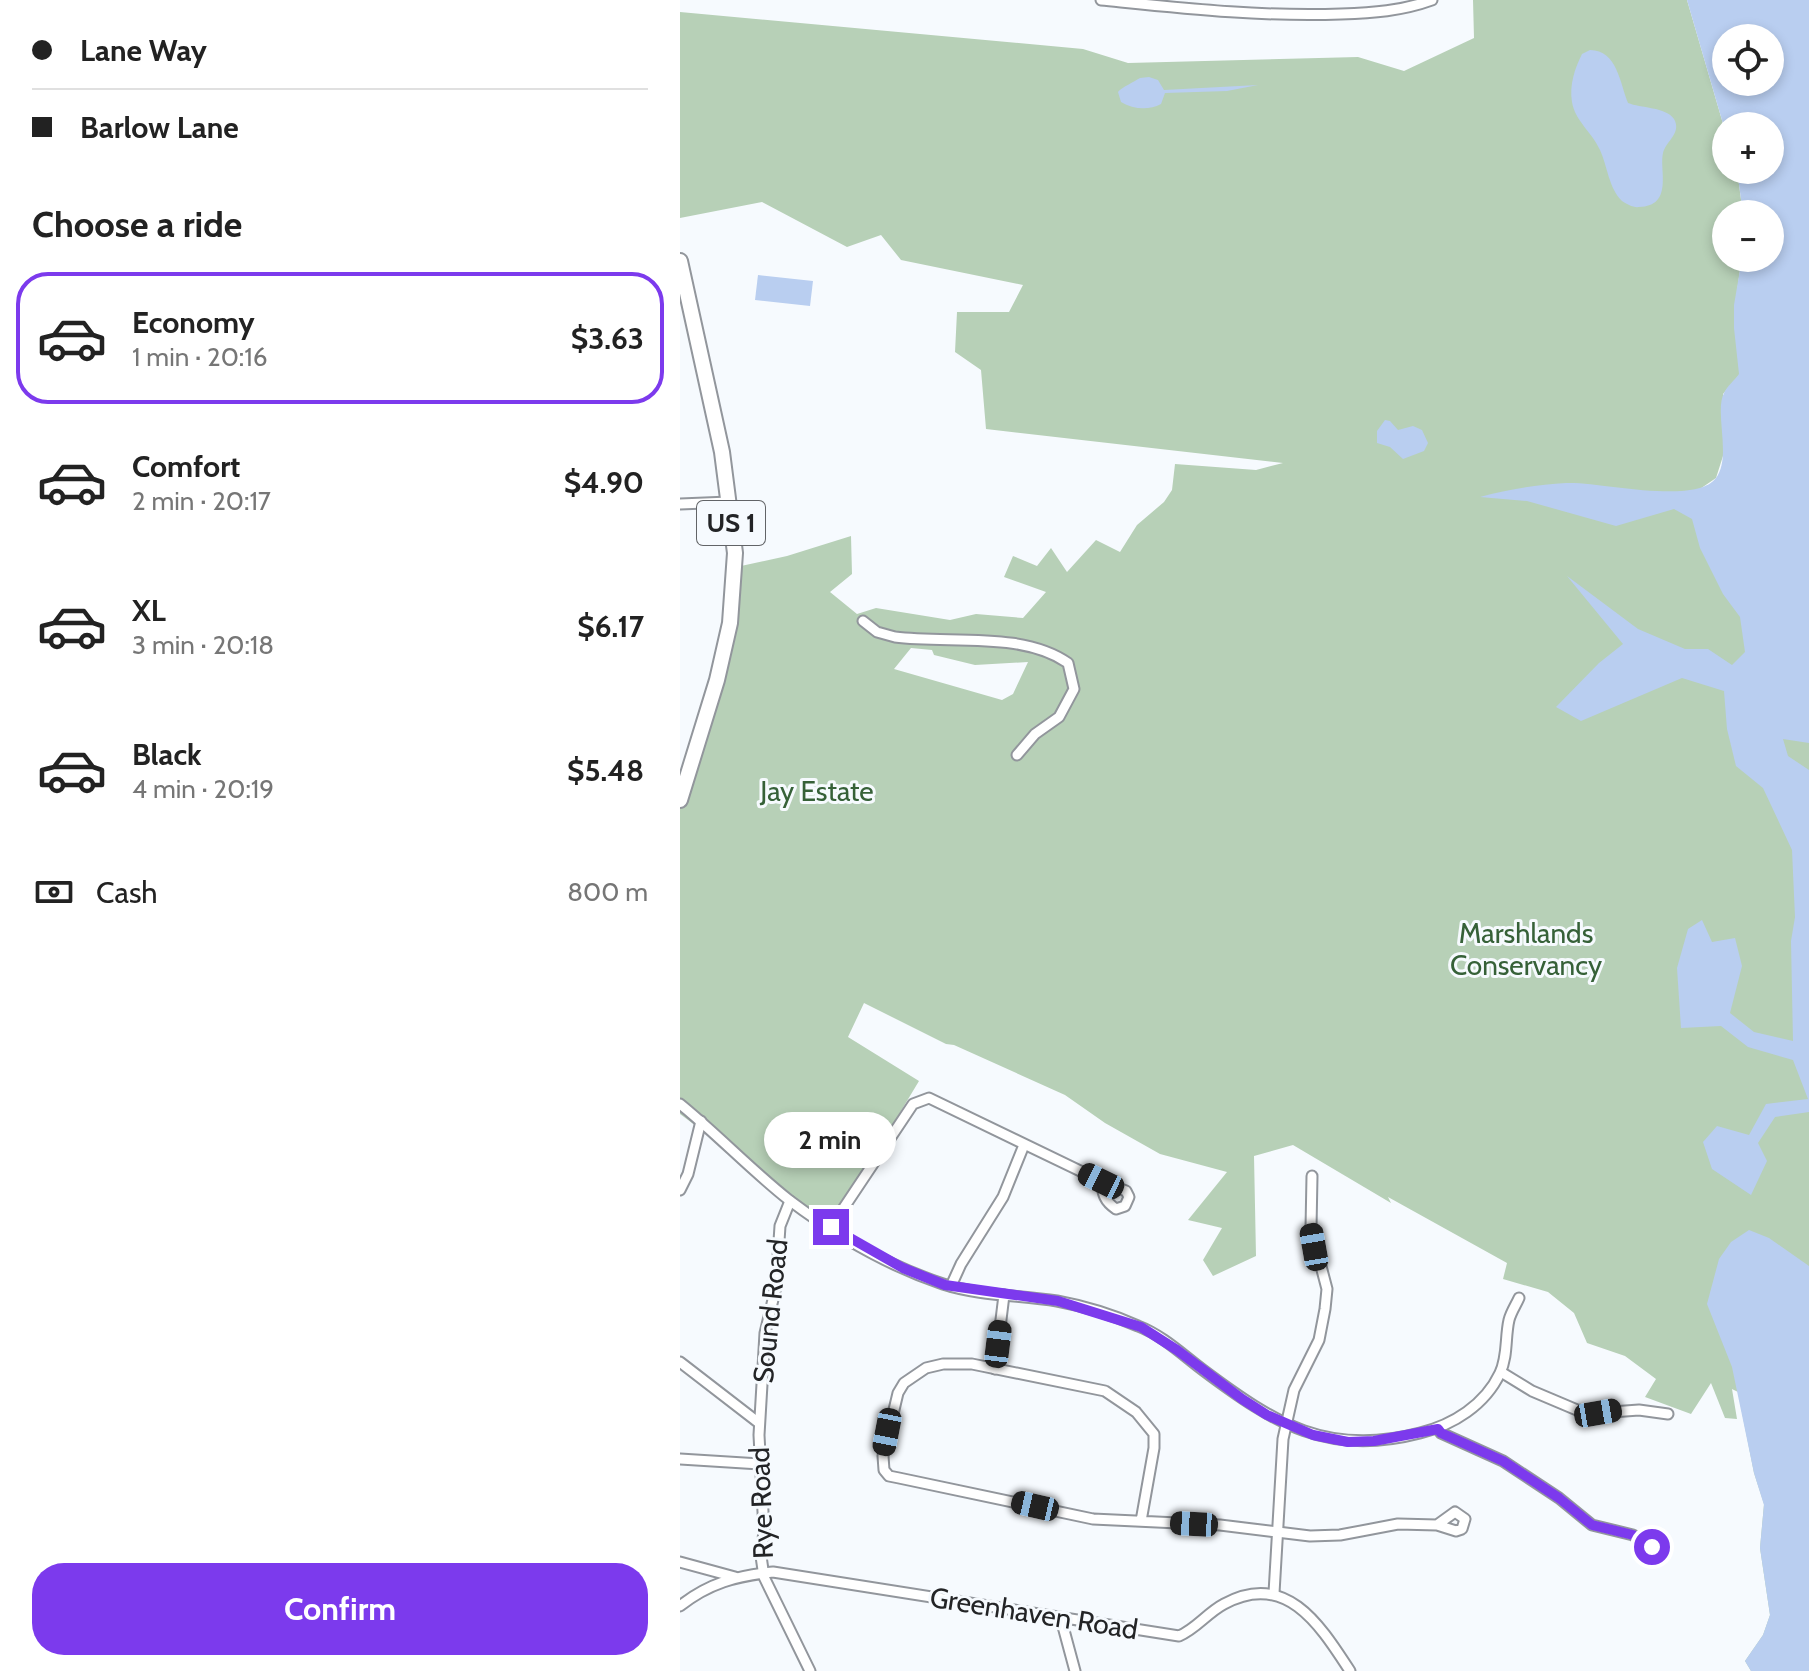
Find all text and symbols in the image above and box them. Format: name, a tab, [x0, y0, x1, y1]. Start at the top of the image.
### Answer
map controls	[1712, 24, 1784, 272]
button: locate	[1712, 24, 1784, 96]
text: Lane Way	[80, 32, 207, 69]
text: Barlow Lane	[80, 109, 239, 146]
button: +	[1712, 112, 1784, 184]
button: −	[1712, 200, 1784, 272]
text: Choose a ride	[32, 202, 242, 246]
icon: car	[36, 302, 108, 374]
text: Economy	[132, 304, 255, 341]
text: $3.63	[571, 320, 644, 357]
text: 1 min · 20:16	[132, 341, 268, 373]
icon: car	[36, 446, 108, 518]
text: Comfort	[132, 448, 240, 485]
text: $4.90	[564, 464, 644, 501]
text: 2 min · 20:17	[132, 485, 271, 517]
road number: US 1	[697, 501, 765, 545]
icon: car	[36, 590, 108, 662]
text: XL	[132, 592, 166, 629]
text: $6.17	[577, 608, 644, 645]
text: 3 min · 20:18	[132, 629, 274, 661]
icon: car	[36, 734, 108, 806]
text: Black	[132, 736, 202, 773]
text: $5.48	[567, 752, 644, 789]
text: 4 min · 20:19	[132, 773, 274, 805]
park label: Jay Estate	[759, 774, 874, 808]
icon: cash	[32, 870, 76, 914]
text: Cash	[96, 874, 158, 911]
text: 800 m	[567, 876, 648, 908]
park label: Marshlands Conservancy	[1450, 916, 1602, 982]
callout: 2 min	[765, 1111, 897, 1167]
text: 2 min	[799, 1124, 861, 1156]
car	[1074, 1160, 1128, 1202]
route end	[813, 1209, 849, 1245]
car	[1298, 1221, 1330, 1273]
street label: Sound Road	[746, 1237, 794, 1385]
car	[983, 1319, 1013, 1369]
car	[1572, 1397, 1624, 1429]
car	[871, 1406, 903, 1458]
street label: Rye Road	[742, 1446, 780, 1560]
car	[1009, 1489, 1061, 1523]
car	[1169, 1511, 1219, 1537]
route start	[1634, 1529, 1670, 1565]
button: Confirm	[32, 1563, 648, 1655]
street label: Greenhaven Road	[928, 1580, 1140, 1646]

